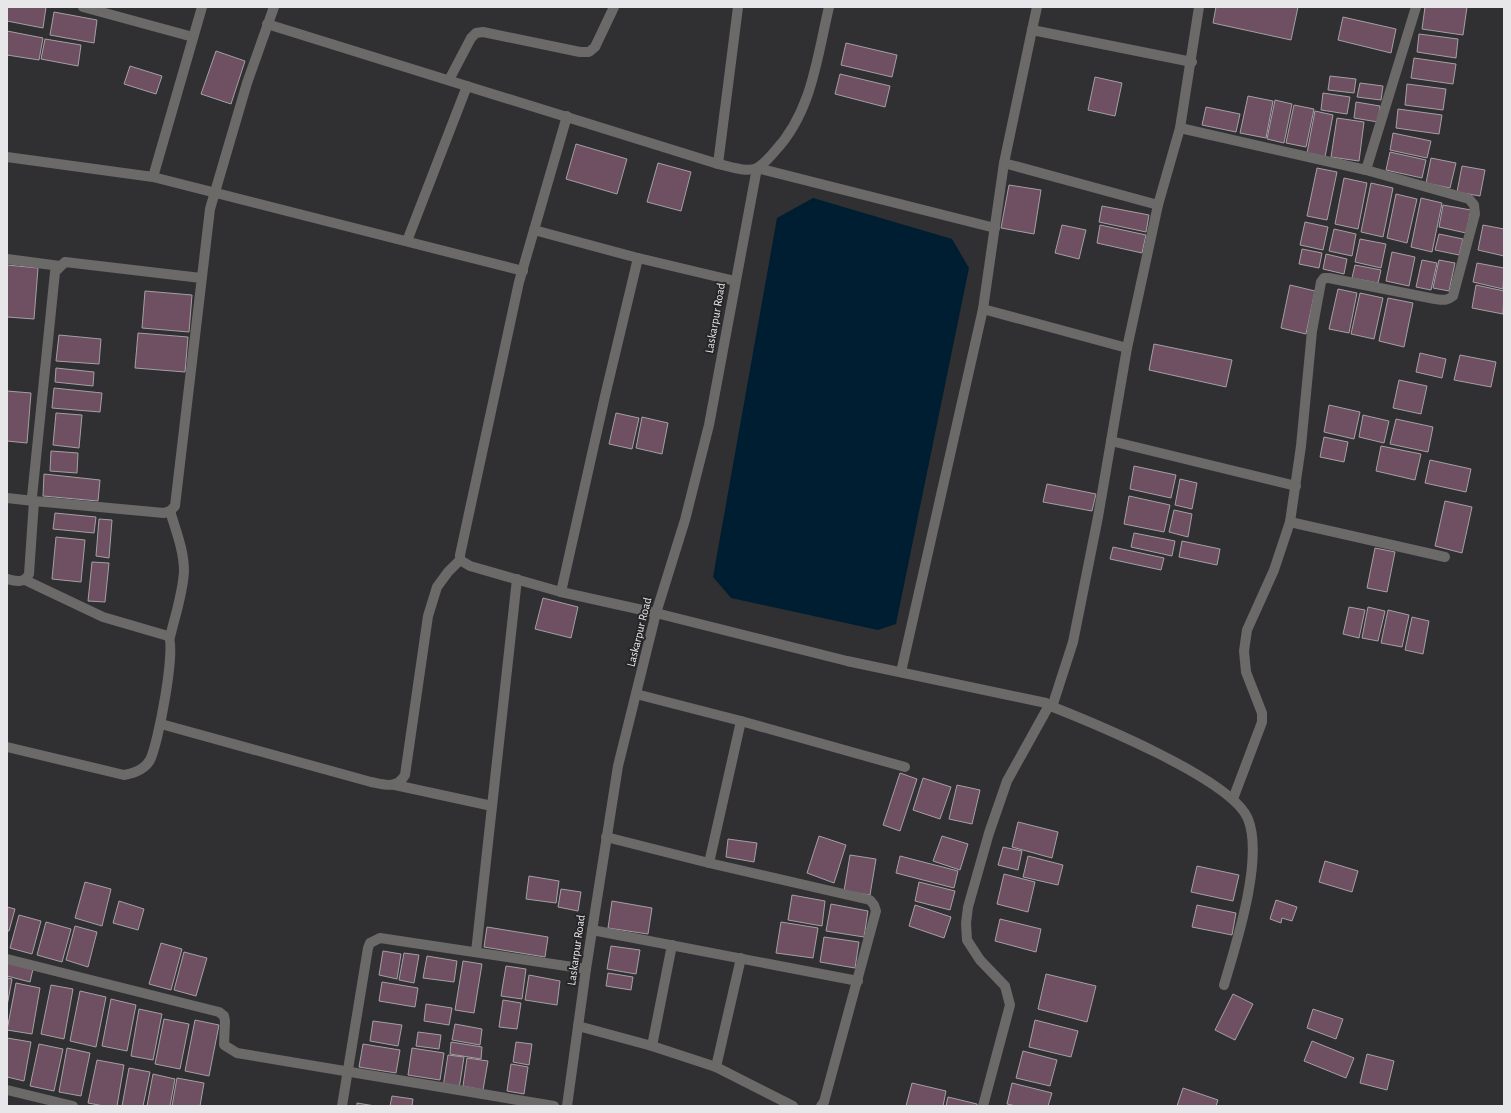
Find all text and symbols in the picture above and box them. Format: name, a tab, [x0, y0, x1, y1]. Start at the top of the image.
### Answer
street label: Laskarpur Road	[703, 282, 727, 354]
street label: Laskarpur Road	[625, 596, 653, 668]
street label: Laskarpur Road	[565, 914, 587, 986]

